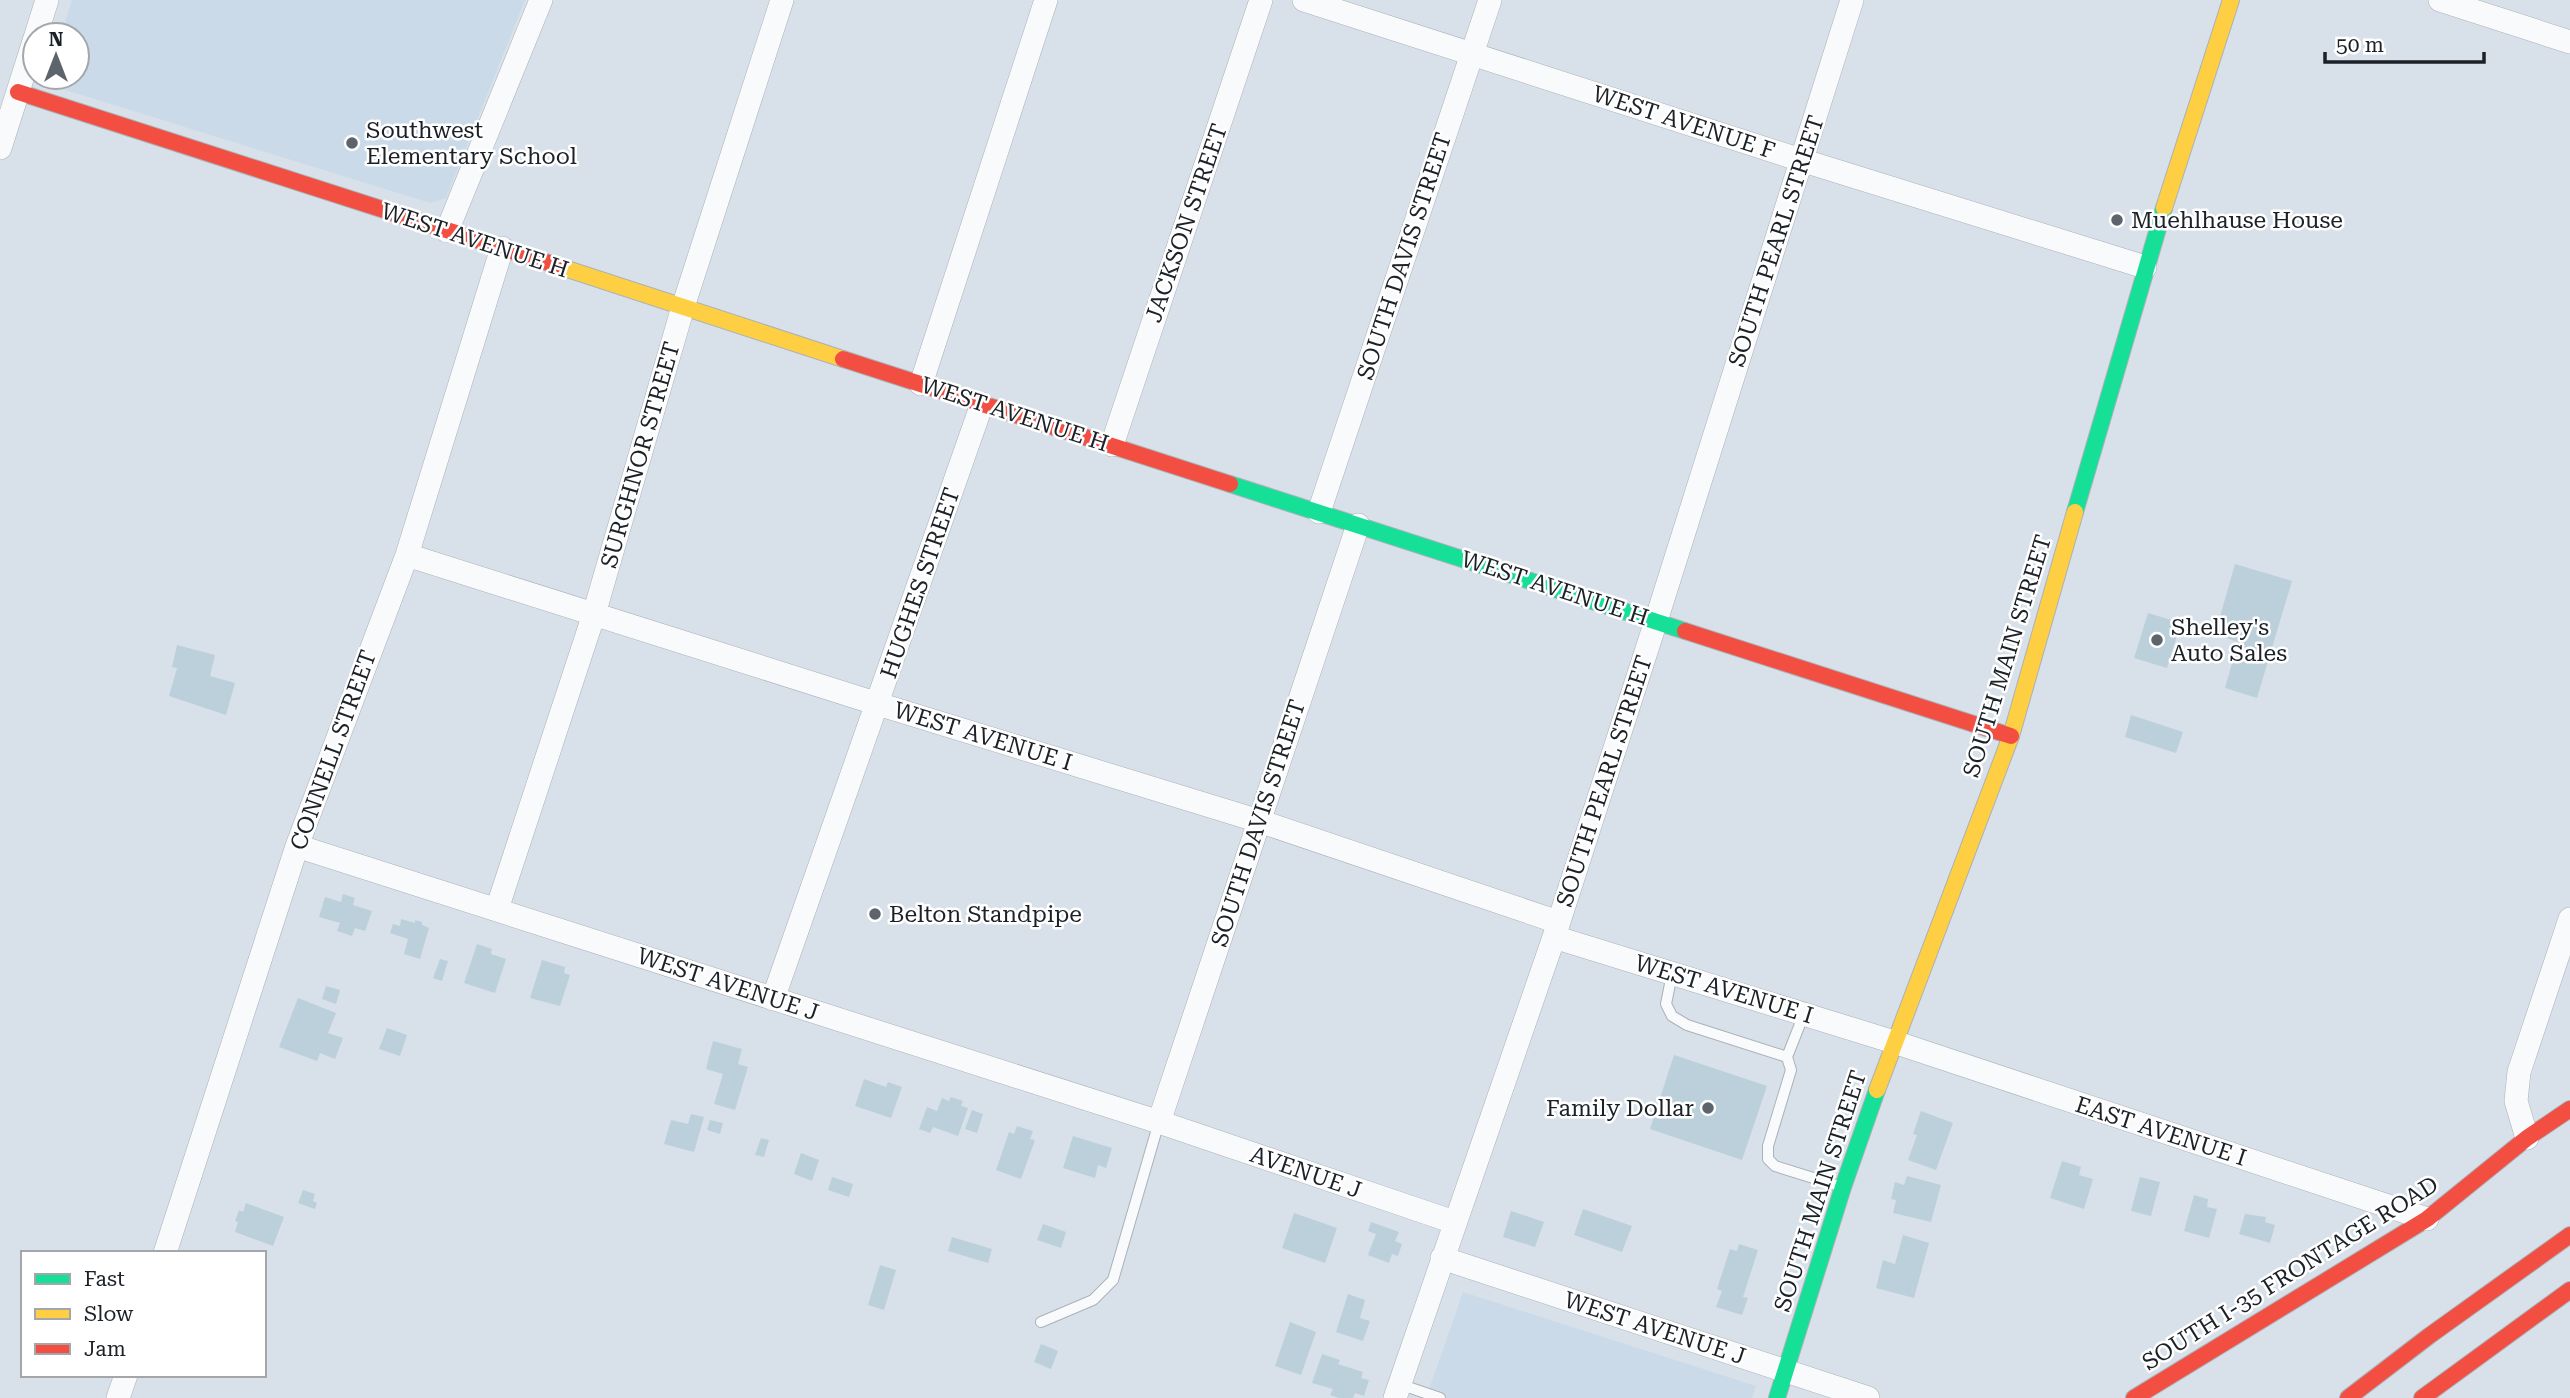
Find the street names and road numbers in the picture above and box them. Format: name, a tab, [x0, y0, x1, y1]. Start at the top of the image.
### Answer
street label: WEST AVENUE F	[1589, 80, 1778, 165]
street label: SOUTH PEARL STREET	[1723, 112, 1830, 370]
street label: JACKSON STREET	[1140, 120, 1233, 326]
street label: SOUTH DAVIS STREET	[1352, 129, 1457, 383]
street label: WEST AVENUE H	[378, 197, 572, 284]
street label: SURGHNOR STREET	[595, 339, 686, 571]
street label: WEST AVENUE H	[918, 371, 1112, 458]
street label: HUGHES STREET	[875, 484, 966, 682]
street label: SOUTH MAIN STREET	[1958, 532, 2057, 781]
street label: WEST AVENUE H	[1458, 545, 1652, 632]
street label: CONNELL STREET	[285, 647, 382, 854]
street label: SOUTH PEARL STREET	[1551, 652, 1658, 910]
street label: SOUTH DAVIS STREET	[1206, 696, 1311, 950]
street label: WEST AVENUE I	[890, 697, 1075, 776]
street label: WEST AVENUE J	[634, 942, 822, 1027]
street label: WEST AVENUE I	[1631, 950, 1816, 1029]
street label: SOUTH MAIN STREET	[1769, 1067, 1872, 1315]
street label: EAST AVENUE I	[2072, 1091, 2250, 1172]
street label: AVENUE J	[1247, 1141, 1365, 1204]
street label: SOUTH I-35 FRONTAGE ROAD	[2137, 1171, 2443, 1376]
street label: WEST AVENUE J	[1561, 1286, 1749, 1371]

